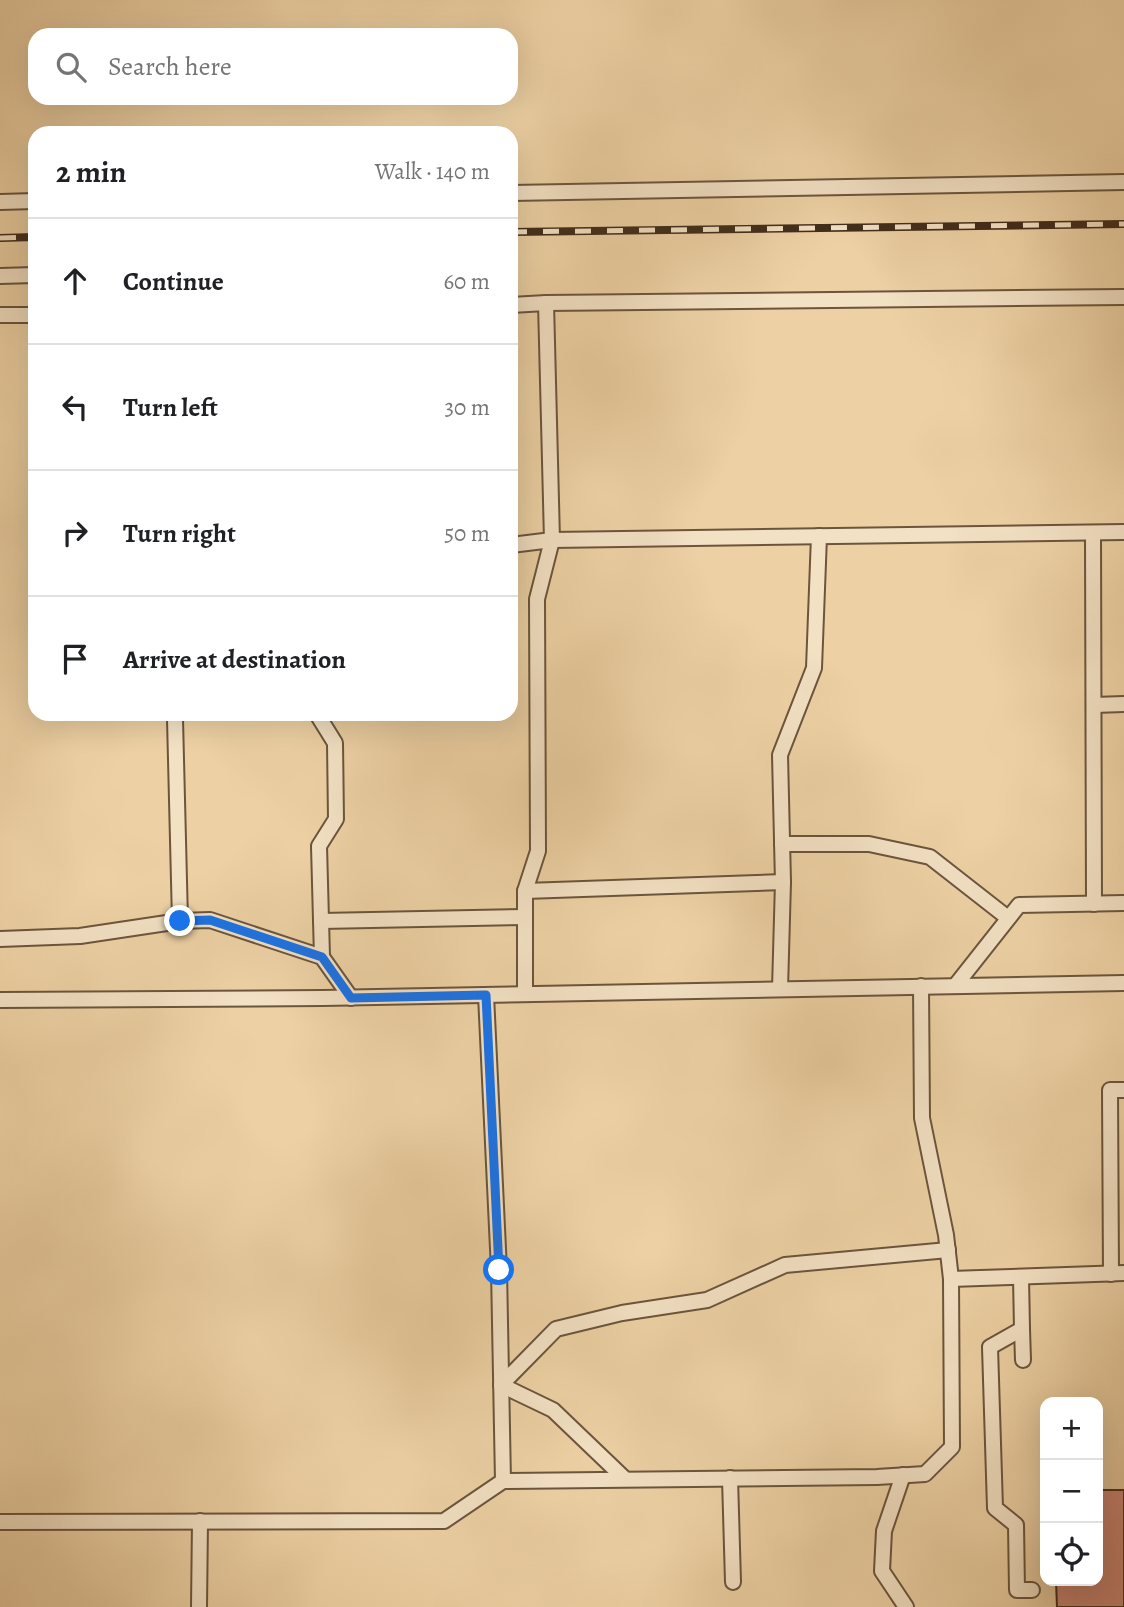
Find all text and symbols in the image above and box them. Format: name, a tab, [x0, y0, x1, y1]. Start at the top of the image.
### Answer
search box	[28, 28, 518, 105]
icon: search	[52, 48, 90, 86]
text: Search here	[108, 49, 232, 84]
text: 2 min	[56, 152, 126, 192]
text: Walk · 140 m	[375, 156, 490, 187]
icon: ahead	[56, 262, 94, 300]
text: Continue	[123, 264, 224, 299]
text: 60 m	[443, 266, 490, 297]
icon: left	[56, 388, 94, 426]
text: Turn left	[123, 390, 218, 425]
text: 30 m	[444, 392, 490, 423]
icon: right	[56, 514, 94, 552]
text: Turn right	[123, 516, 236, 551]
text: 50 m	[444, 518, 490, 549]
icon: arrive	[56, 640, 94, 678]
text: Arrive at destination	[123, 642, 346, 677]
route end	[164, 905, 195, 936]
route start	[483, 1254, 514, 1285]
map controls	[1040, 1397, 1103, 1586]
button: +	[1040, 1397, 1103, 1460]
button: −	[1040, 1460, 1103, 1523]
button: locate	[1040, 1523, 1103, 1586]

